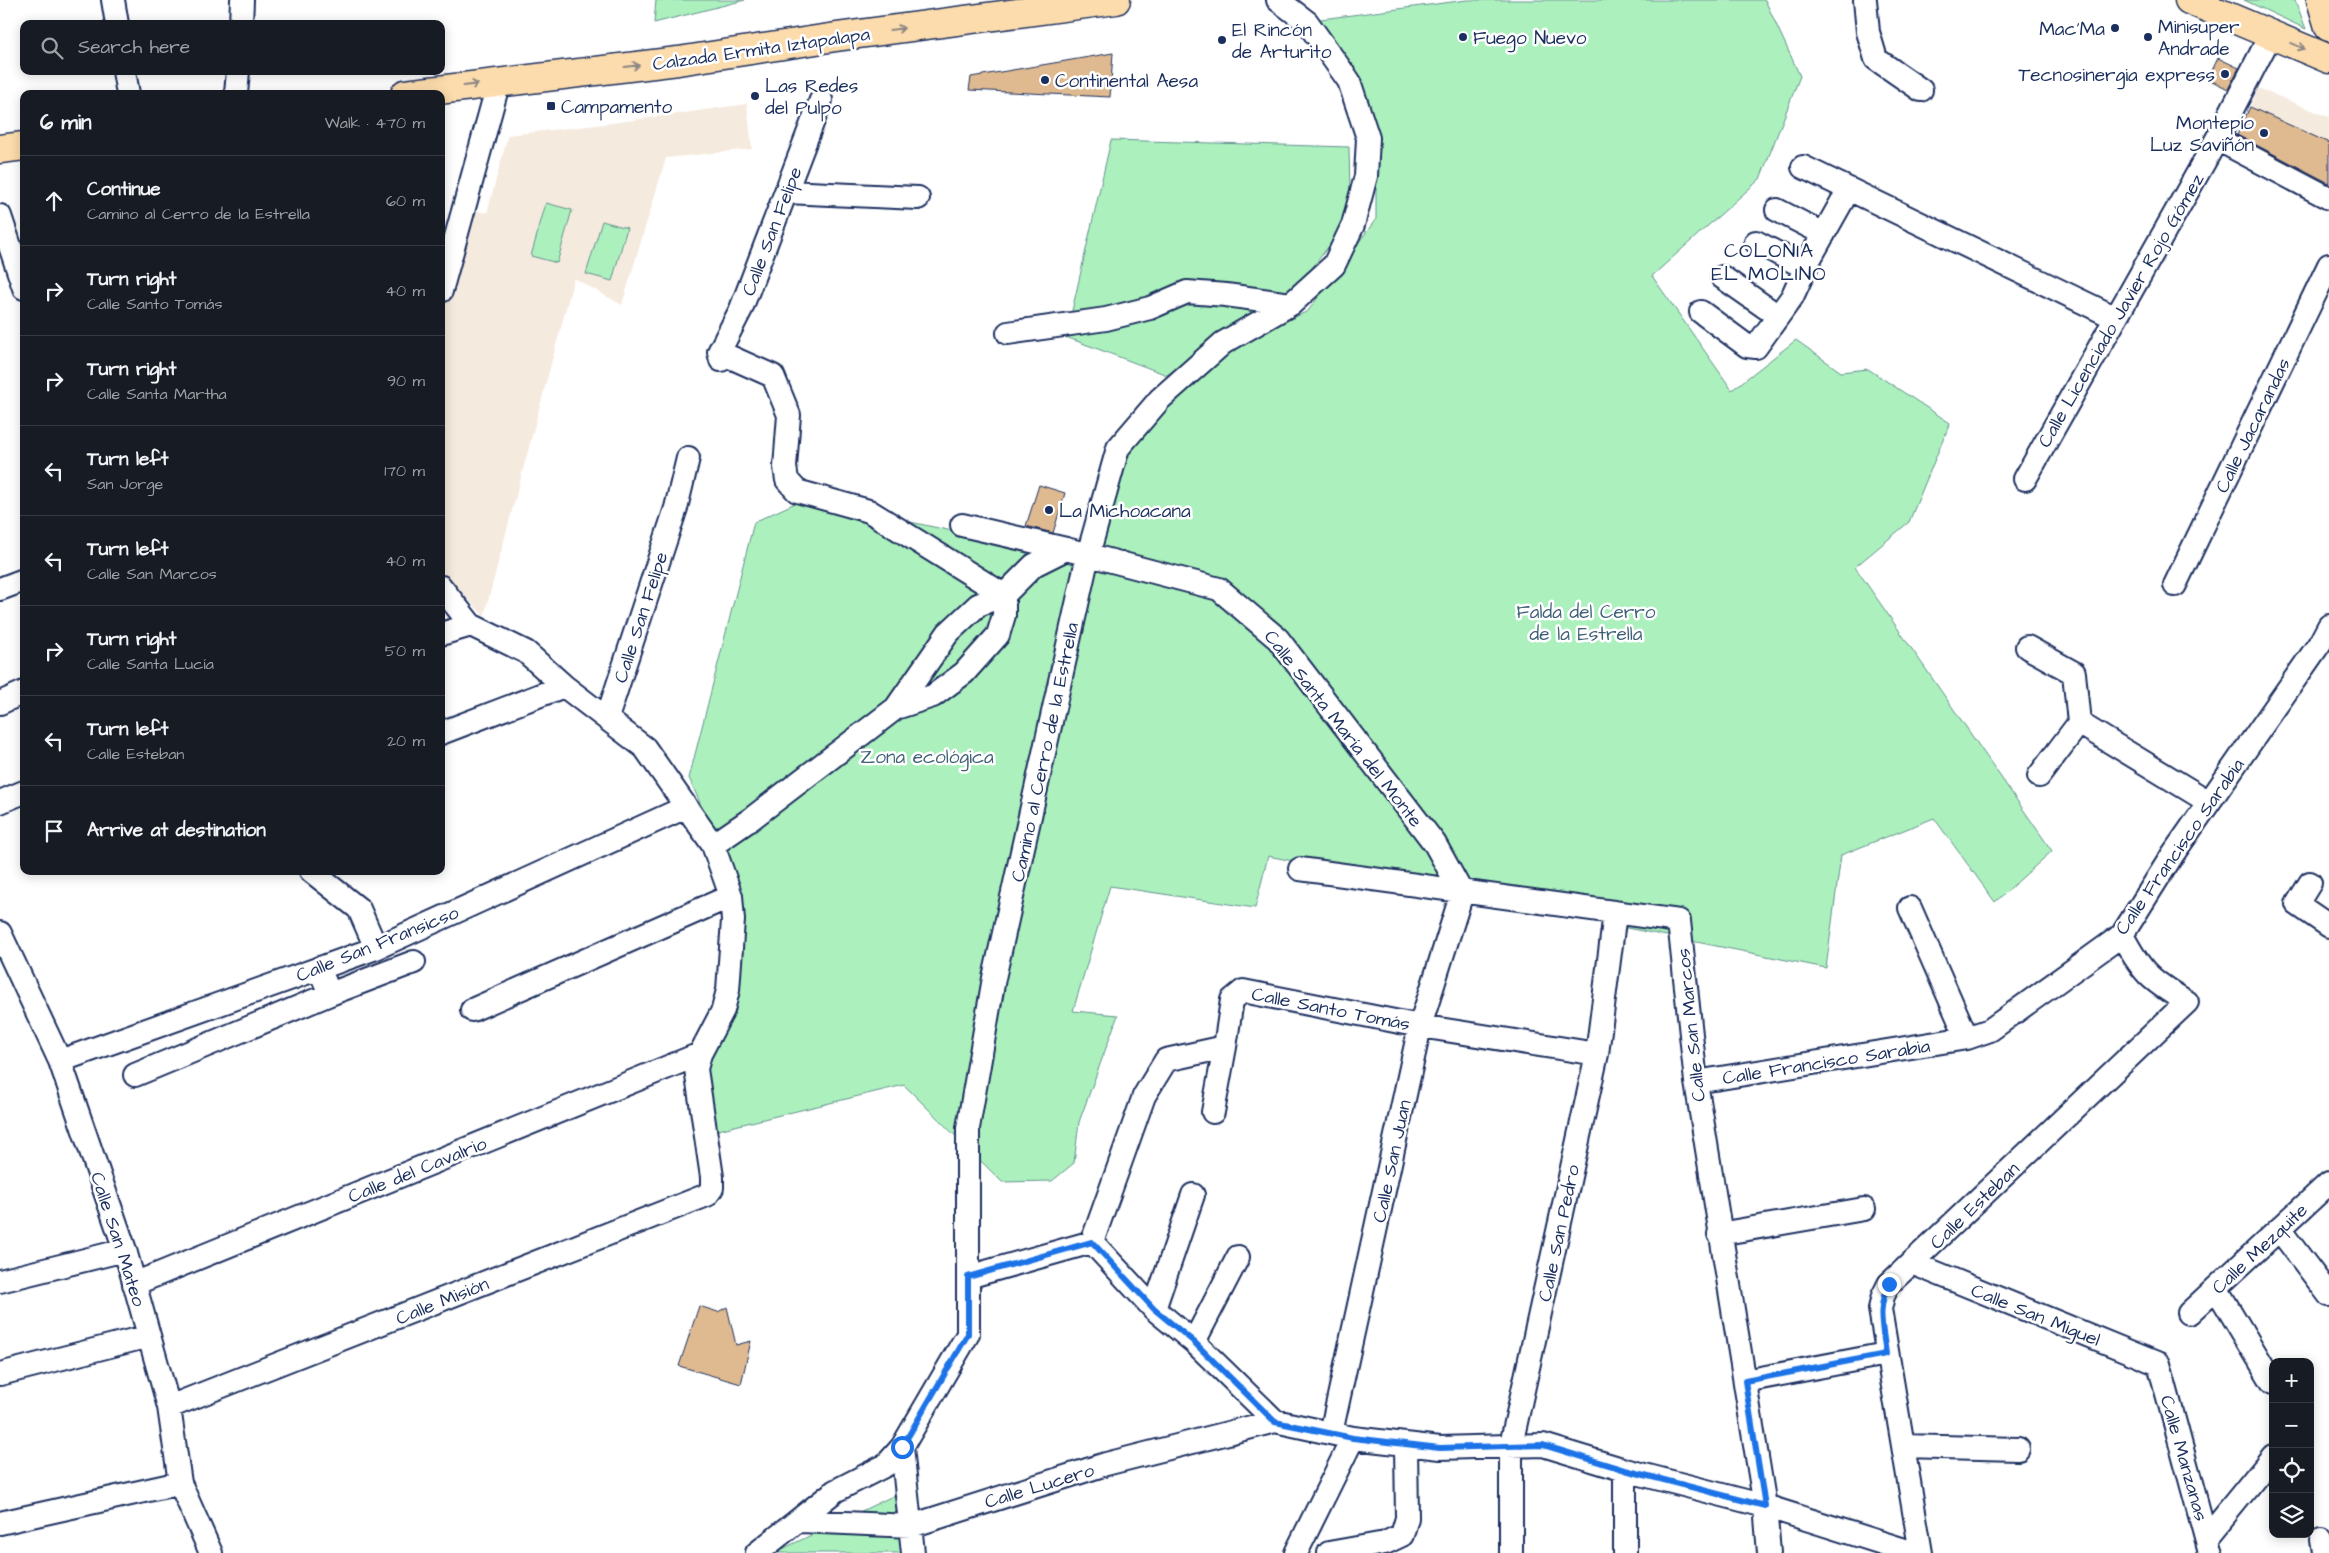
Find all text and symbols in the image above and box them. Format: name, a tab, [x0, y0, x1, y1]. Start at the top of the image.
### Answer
place label: Minisuper Andrade	[2158, 14, 2240, 63]
place label: Mac'Ma	[2039, 16, 2105, 43]
place label: El Rincón de Arturito	[1232, 17, 1332, 66]
search box	[20, 20, 445, 75]
street label: Calzada Ermita Iztapalapa	[651, 21, 872, 78]
marker: Mac'Ma	[2109, 22, 2121, 34]
one-way arrow	[889, 24, 905, 34]
place label: Fuego Nuevo	[1473, 25, 1587, 53]
marker: Fuego Nuevo	[1457, 31, 1469, 43]
marker: Minisuper Andrade	[2142, 31, 2154, 43]
icon: search	[38, 34, 66, 62]
text: Search here	[78, 34, 190, 61]
marker: El Rincón de Arturito	[1216, 34, 1228, 46]
one-way arrow	[2290, 42, 2305, 51]
one-way arrow	[624, 61, 640, 71]
place label: Tecnosinergia express	[2018, 62, 2215, 90]
place label: Continental Aesa	[1055, 68, 1198, 95]
marker: Tecnosinergia express	[2219, 68, 2231, 80]
place label: Las Redes del Pulpo	[765, 73, 858, 122]
marker: Continental Aesa	[1039, 74, 1051, 86]
one-way arrow	[462, 80, 478, 90]
marker: Las Redes del Pulpo	[749, 90, 761, 102]
place label: Campamento	[561, 94, 672, 121]
marker: Campamento	[545, 100, 557, 112]
text: 6 min	[40, 108, 92, 137]
place label: Montepío Luz Saviñón	[2150, 110, 2254, 159]
text: Walk · 470 m	[325, 112, 425, 134]
marker: Montepío Luz Saviñón	[2258, 127, 2270, 139]
street label: Calle San Felipe	[735, 163, 809, 300]
street label: Calle Licenciado Javier Rojo Gómez	[2031, 168, 2211, 453]
text: Continue	[87, 176, 161, 203]
icon: ahead	[40, 187, 68, 215]
text: 60 m	[386, 190, 425, 212]
text: Camino al Cerro de la Estrella	[87, 203, 310, 225]
district label: COLONIA EL MOLINO	[1711, 237, 1827, 288]
text: Turn right	[87, 266, 176, 293]
icon: right	[40, 277, 68, 305]
text: 40 m	[385, 280, 425, 302]
text: Calle Santo Tomás	[87, 293, 222, 315]
street label: Calle Jacarandas	[2209, 354, 2298, 498]
text: Turn right	[87, 356, 176, 383]
icon: right	[40, 367, 68, 395]
text: 90 m	[387, 370, 425, 392]
text: Calle Santa Martha	[87, 383, 227, 405]
text: Turn left	[87, 446, 168, 473]
icon: left	[40, 457, 68, 485]
text: 170 m	[384, 460, 425, 482]
text: San Jorge	[87, 473, 163, 495]
place label: La Michoacana	[1059, 498, 1191, 525]
marker: La Michoacana	[1043, 504, 1055, 516]
text: Turn left	[87, 536, 168, 563]
icon: left	[40, 547, 68, 575]
street label: Calle San Felipe	[608, 549, 675, 686]
text: 40 m	[385, 550, 425, 572]
text: Calle San Marcos	[87, 563, 217, 585]
park label: Falda del Cerro de la Estrella	[1517, 599, 1656, 648]
street label: Camino al Cerro de la Estrella	[1005, 620, 1086, 885]
street label: Calle Santa María del Monte	[1257, 625, 1429, 833]
text: Turn right	[87, 626, 176, 653]
icon: right	[40, 637, 68, 665]
text: 50 m	[385, 640, 425, 662]
text: Calle Santa Lucía	[87, 653, 214, 675]
text: Turn left	[87, 716, 168, 743]
icon: left	[40, 727, 68, 755]
text: 20 m	[387, 730, 425, 752]
text: Calle Esteban	[87, 743, 184, 765]
park label: Zona ecológica	[860, 744, 994, 772]
street label: Calle Francisco Sarabia	[2109, 753, 2252, 941]
icon: arrive	[40, 817, 68, 845]
text: Arrive at destination	[87, 817, 266, 844]
street label: Calle San Fransicso	[292, 899, 463, 989]
street label: Calle San Marcos	[1670, 947, 1713, 1103]
street label: Calle Santo Tomás	[1249, 981, 1412, 1038]
street label: Calle Francisco Sarabia	[1721, 1033, 1932, 1092]
street label: Calle San Juan	[1366, 1097, 1419, 1225]
street label: Calle del Cavalrio	[344, 1130, 491, 1210]
street label: Calle Esteban	[1924, 1156, 2026, 1256]
street label: Calle San Pedro	[1532, 1162, 1587, 1304]
street label: Calle San Mateo	[83, 1169, 152, 1311]
street label: Calle Mezquite	[2206, 1197, 2314, 1301]
street label: Calle Misión	[392, 1270, 493, 1332]
route end	[1878, 1273, 1901, 1296]
street label: Calle San Miguel	[1966, 1277, 2104, 1355]
map controls	[2269, 1358, 2314, 1538]
button: +	[2269, 1358, 2314, 1403]
street label: Calle Manzanas	[2153, 1392, 2214, 1524]
button: −	[2269, 1403, 2314, 1448]
route start	[891, 1436, 914, 1459]
button: locate	[2269, 1448, 2314, 1493]
street label: Calle Lucero	[981, 1457, 1098, 1516]
button: layers	[2269, 1493, 2314, 1538]

